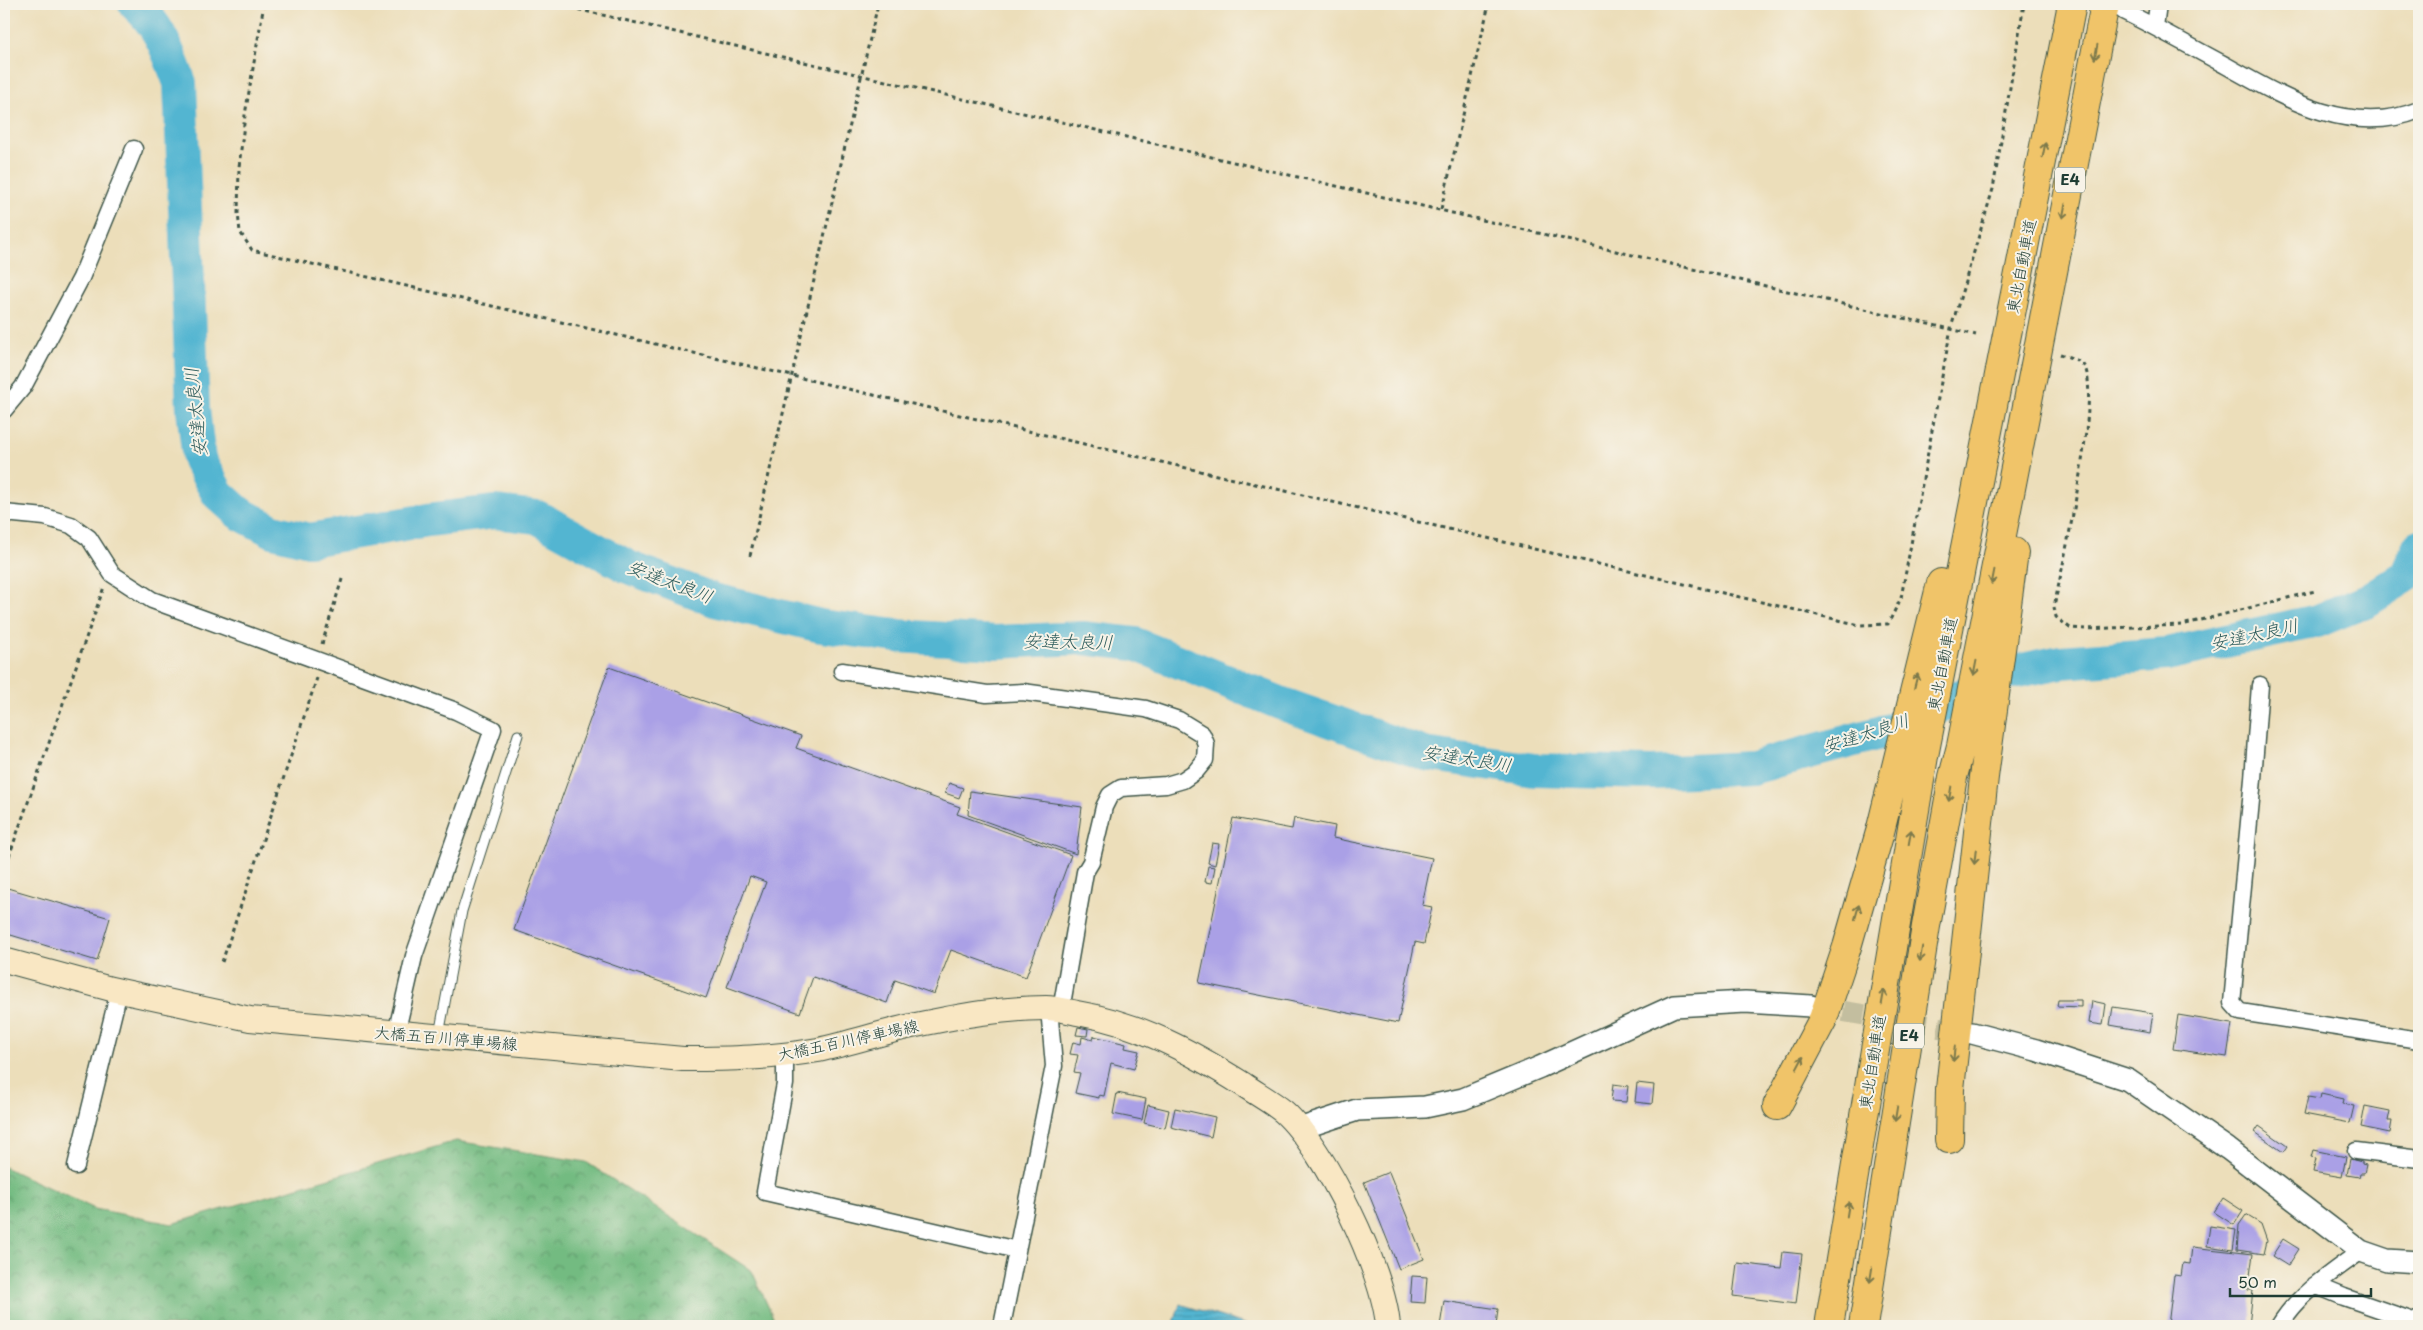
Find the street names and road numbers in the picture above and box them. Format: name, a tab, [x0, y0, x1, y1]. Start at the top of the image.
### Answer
road number: E4	[2055, 168, 2085, 192]
street label: 東北自動車道	[1999, 216, 2041, 315]
street label: 東北自動車道	[1920, 614, 1962, 713]
street label: 大橋五百川停車場線	[775, 1012, 921, 1066]
street label: 東北自動車道	[1852, 1013, 1890, 1111]
street label: 大橋五百川停車場線	[373, 1019, 519, 1055]
road number: E4	[1894, 1024, 1924, 1048]

